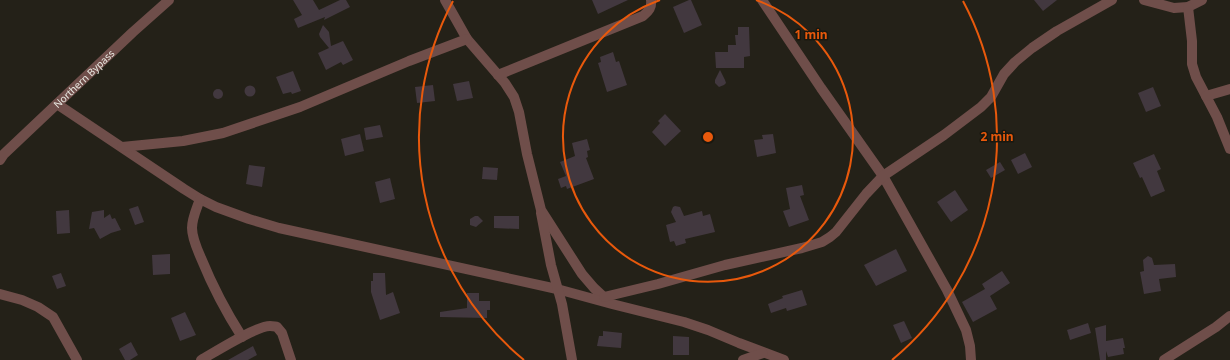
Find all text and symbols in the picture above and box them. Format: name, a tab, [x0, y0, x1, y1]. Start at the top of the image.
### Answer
text: 1 min	[794, 26, 828, 43]
street label: Northern Bypass	[50, 46, 117, 111]
text: 2 min	[980, 128, 1014, 145]
centre of rings	[701, 130, 715, 144]

